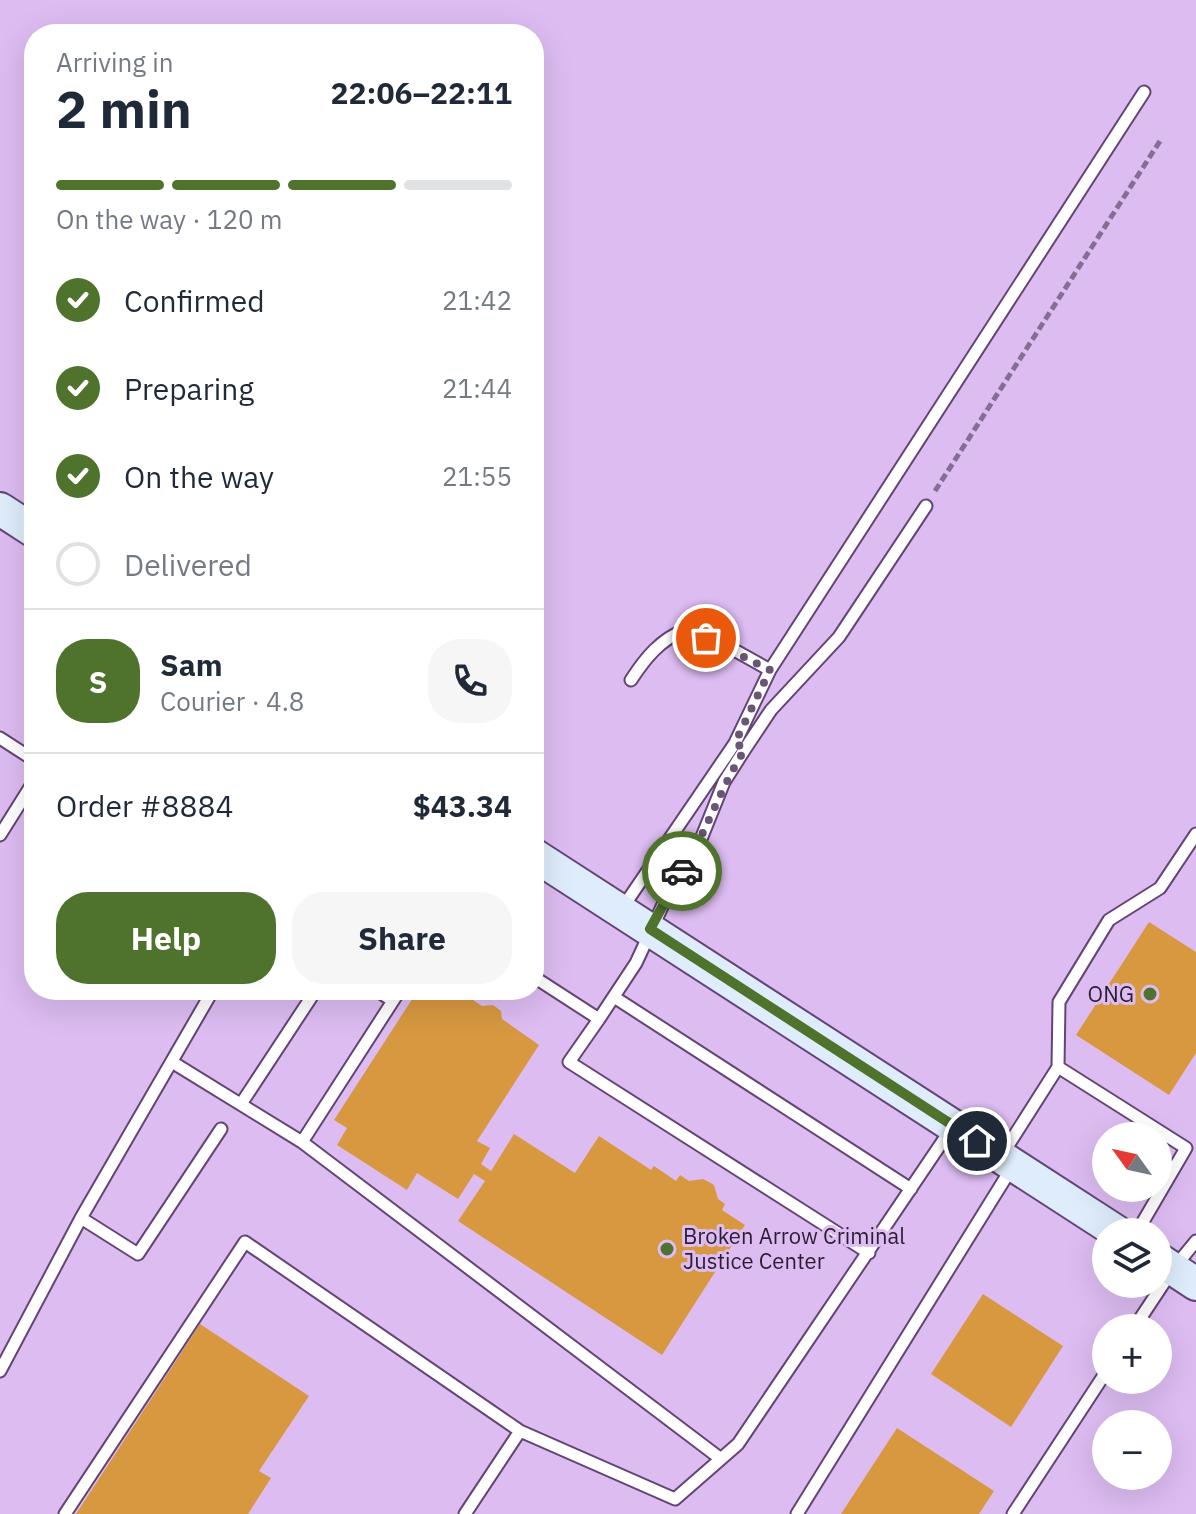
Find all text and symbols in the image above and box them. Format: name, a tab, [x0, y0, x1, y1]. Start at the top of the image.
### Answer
text: Arriving in	[56, 45, 173, 79]
text: 22:06–22:11	[331, 73, 512, 112]
text: 2 min	[56, 75, 192, 142]
text: On the way · 120 m	[56, 202, 282, 236]
icon: check	[56, 278, 100, 322]
text: Confirmed	[124, 281, 265, 320]
text: 21:42	[442, 283, 512, 317]
icon: check	[56, 366, 100, 410]
text: Preparing	[124, 369, 254, 408]
text: 21:44	[442, 371, 512, 405]
icon: check	[56, 454, 100, 498]
text: On the way	[124, 457, 274, 496]
text: 21:55	[442, 459, 512, 493]
text: Delivered	[124, 545, 252, 584]
pin	[672, 604, 740, 672]
icon: bag	[684, 616, 728, 660]
button: phone	[428, 639, 512, 723]
text: Sam	[160, 645, 223, 684]
text: S	[89, 662, 107, 701]
text: Courier · 4.8	[160, 684, 304, 718]
text: Order #8884	[56, 786, 233, 825]
text: $43.34	[413, 786, 512, 825]
courier	[642, 831, 722, 911]
icon: car	[660, 849, 704, 893]
button: Help	[56, 892, 276, 984]
button: Share	[292, 892, 512, 984]
place label: ONG	[1088, 979, 1134, 1008]
marker: ONG	[1141, 985, 1159, 1003]
pin	[943, 1107, 1011, 1175]
icon: home	[955, 1119, 999, 1163]
north arrow	[1092, 1122, 1172, 1202]
map controls	[1092, 1122, 1172, 1490]
button: layers	[1092, 1218, 1172, 1298]
place label: Broken Arrow Criminal Justice Center	[683, 1221, 905, 1275]
marker: Broken Arrow Criminal Justice Center	[658, 1240, 676, 1258]
button: +	[1092, 1314, 1172, 1394]
button: −	[1092, 1410, 1172, 1490]

